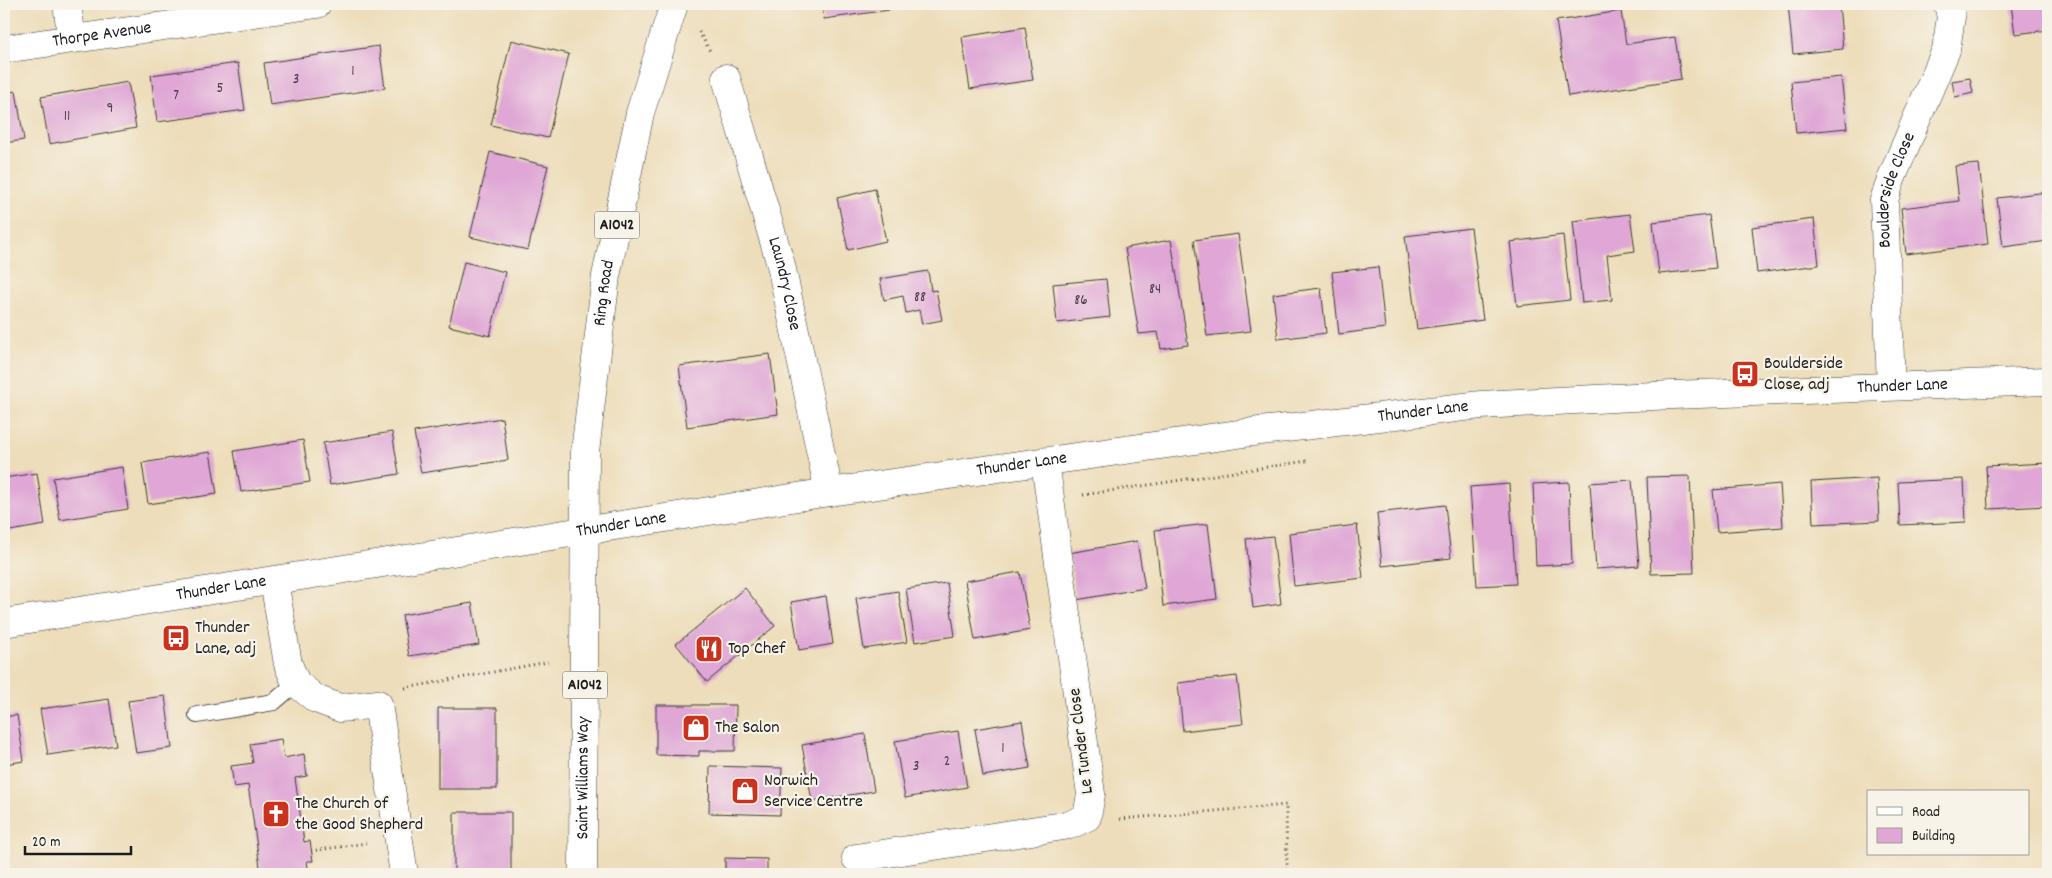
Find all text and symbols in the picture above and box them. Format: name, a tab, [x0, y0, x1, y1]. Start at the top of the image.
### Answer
street label: Thorpe Avenue	[51, 15, 153, 54]
house number: 1	[351, 61, 355, 83]
house number: 3	[293, 69, 299, 91]
house number: 5	[217, 78, 224, 100]
house number: 7	[173, 85, 179, 107]
house number: 9	[107, 98, 113, 120]
house number: 11	[64, 106, 70, 128]
street label: Boulderside Close	[1871, 128, 1922, 248]
road number: A1042	[594, 212, 640, 238]
street label: Laundry Close	[761, 234, 807, 333]
street label: Ring Road	[588, 258, 621, 327]
house number: 84	[1149, 279, 1161, 301]
house number: 88	[914, 287, 926, 309]
house number: 86	[1074, 290, 1088, 312]
place label: Boulderside Close, adj	[1764, 352, 1843, 398]
bus stop icon: Boulderside Close, adj	[1730, 359, 1760, 389]
street label: Thunder Lane	[1857, 372, 1948, 401]
street label: Thunder Lane	[1377, 394, 1470, 430]
street label: Thunder Lane	[975, 446, 1069, 483]
street label: Thunder Lane	[574, 506, 668, 544]
street label: Thunder Lane	[174, 569, 268, 608]
place label: Thunder Lane, adj	[195, 616, 256, 662]
bus stop icon: Thunder Lane, adj	[161, 623, 191, 653]
restaurant icon: Top Chef	[694, 634, 724, 664]
place label: Top Chef	[728, 637, 786, 662]
road number: A1042	[562, 672, 608, 698]
street label: Le Tunder Close	[1063, 687, 1101, 795]
shop icon: The Salon	[681, 713, 711, 743]
street label: Saint Williams Way	[571, 716, 596, 840]
place label: The Salon	[715, 716, 779, 741]
house number: 1	[1001, 738, 1005, 760]
house number: 2	[944, 751, 950, 773]
house number: 3	[913, 756, 919, 778]
place label: Norwich Service Centre	[764, 769, 863, 815]
shop icon: Norwich Service Centre	[730, 776, 760, 806]
legend	[1867, 790, 2030, 856]
place label: The Church of the Good Shepherd	[295, 792, 423, 838]
church icon: The Church of the Good Shepherd	[261, 799, 291, 829]
text: Road	[1912, 802, 1940, 824]
scale bar	[25, 823, 131, 855]
text: Building	[1912, 826, 1955, 848]
text: 20 m	[32, 832, 60, 854]

